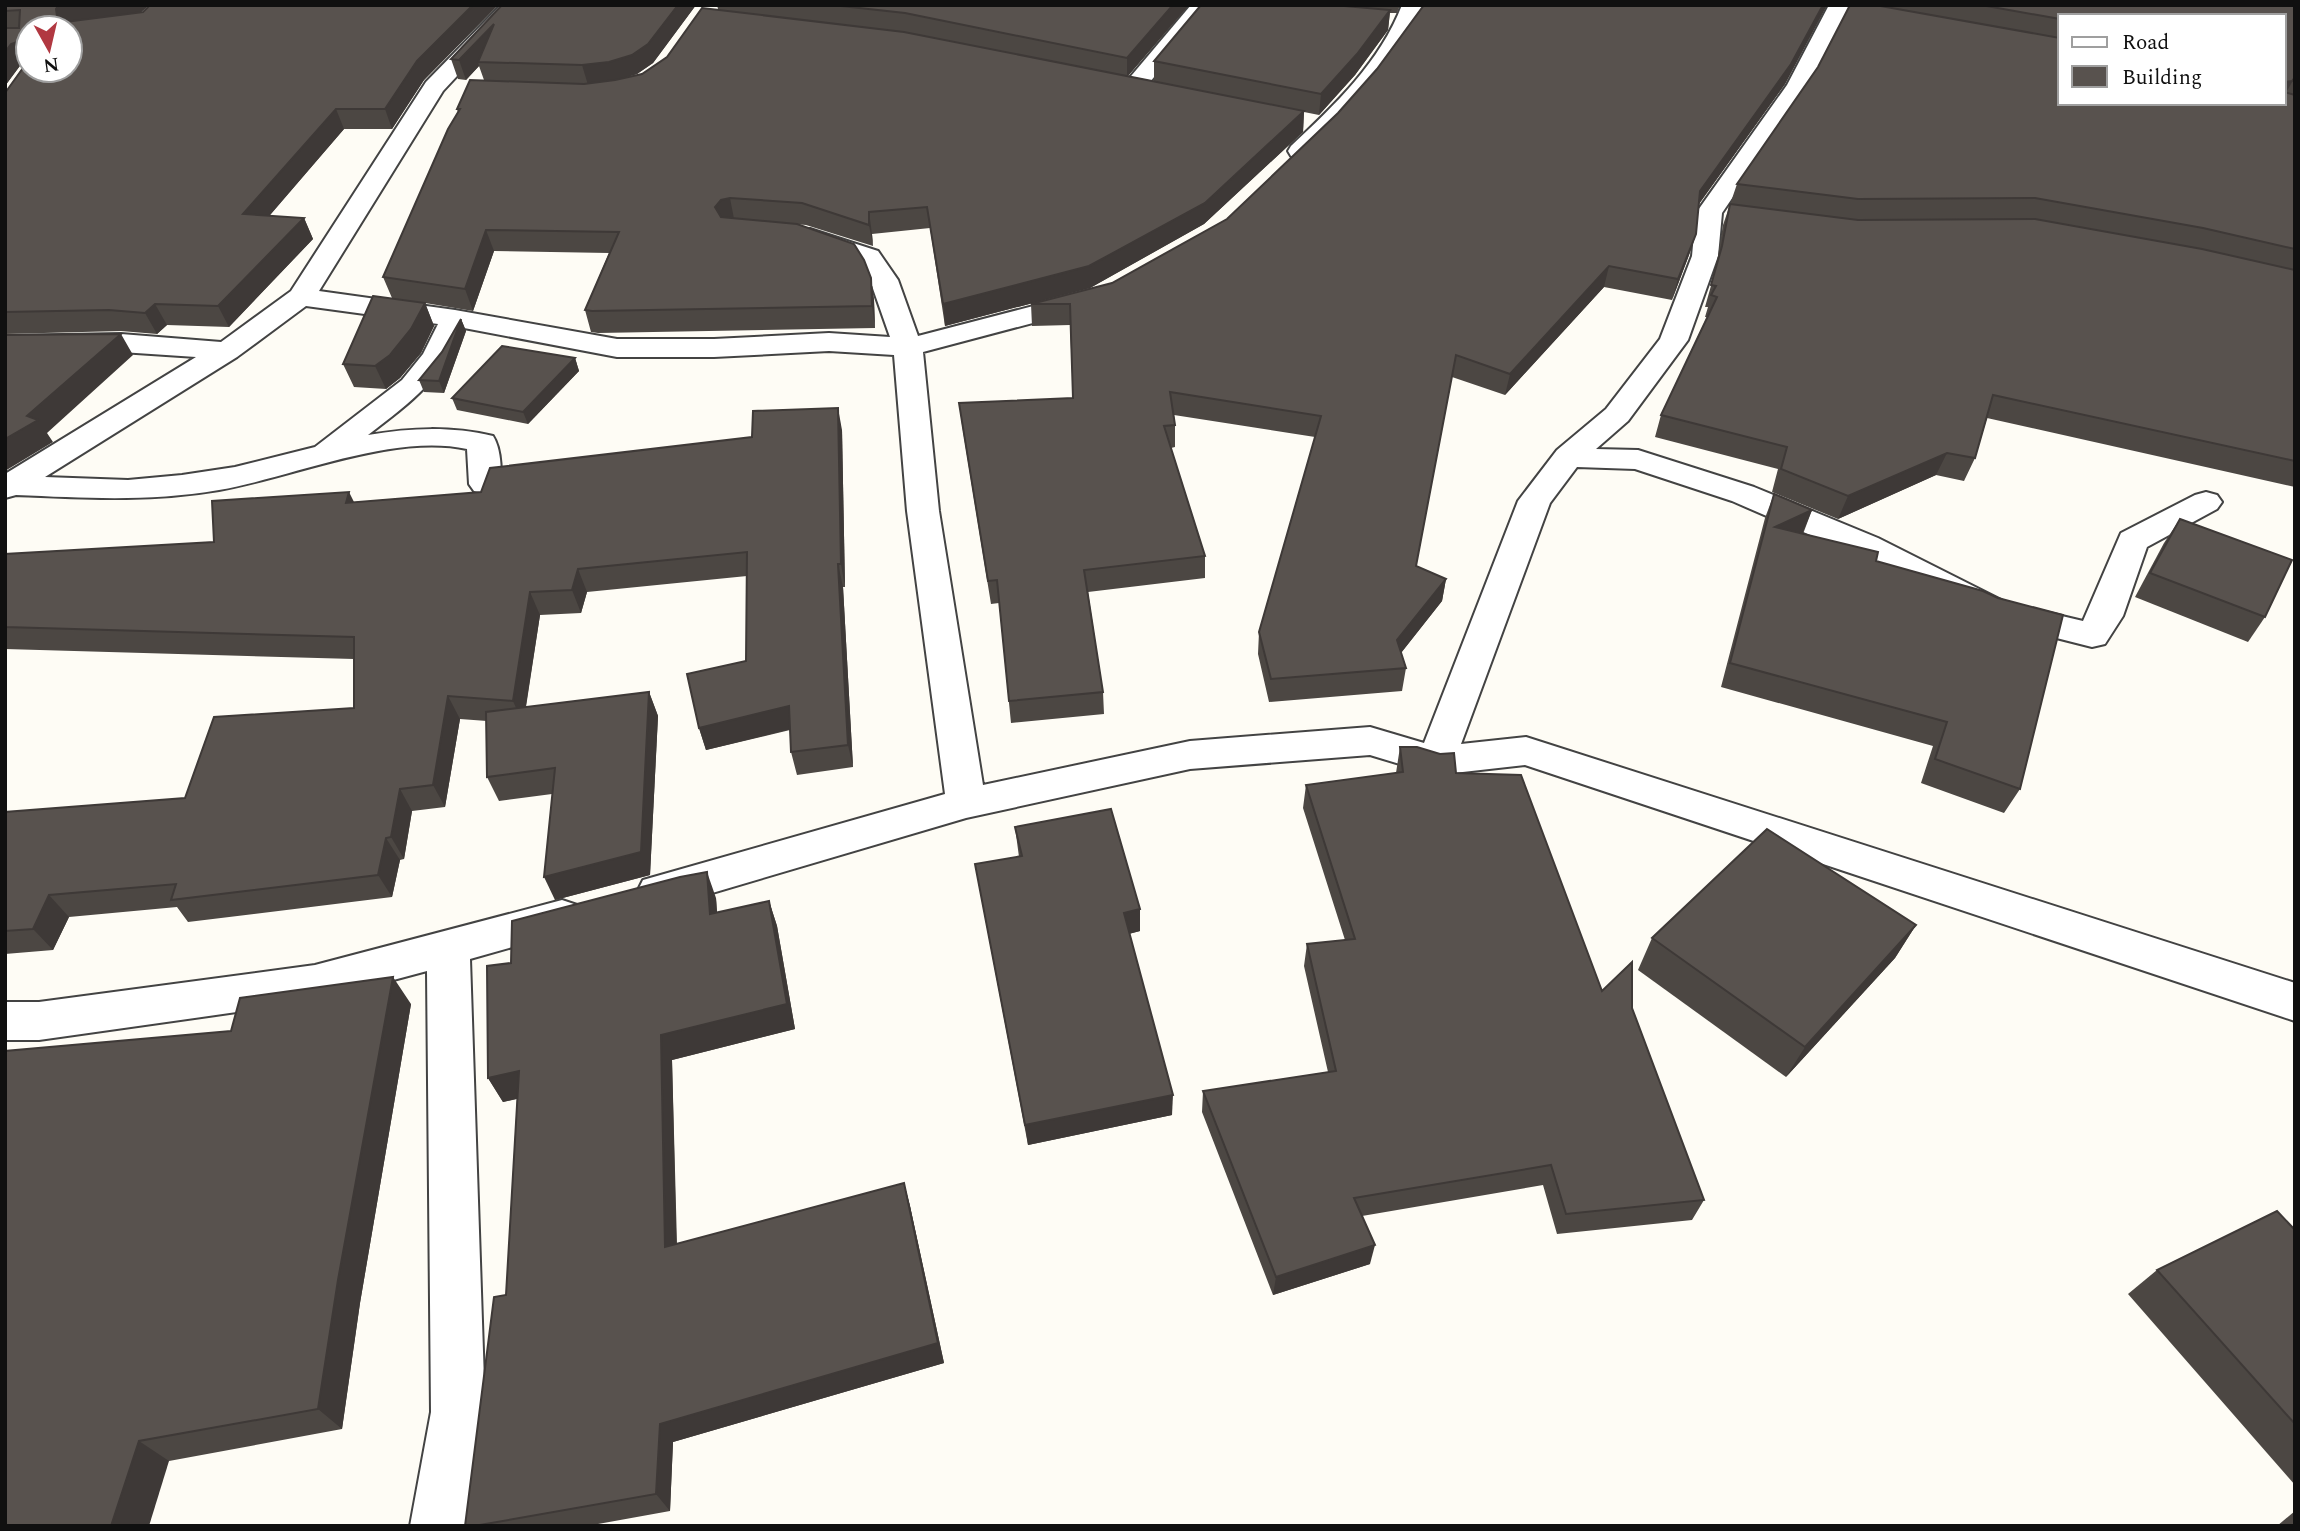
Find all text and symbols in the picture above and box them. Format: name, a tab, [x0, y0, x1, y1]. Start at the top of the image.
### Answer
north arrow	[14, 14, 84, 84]
legend	[2058, 14, 2286, 105]
text: Road	[2122, 27, 2169, 59]
text: N	[41, 49, 61, 80]
text: Building	[2122, 62, 2202, 94]

